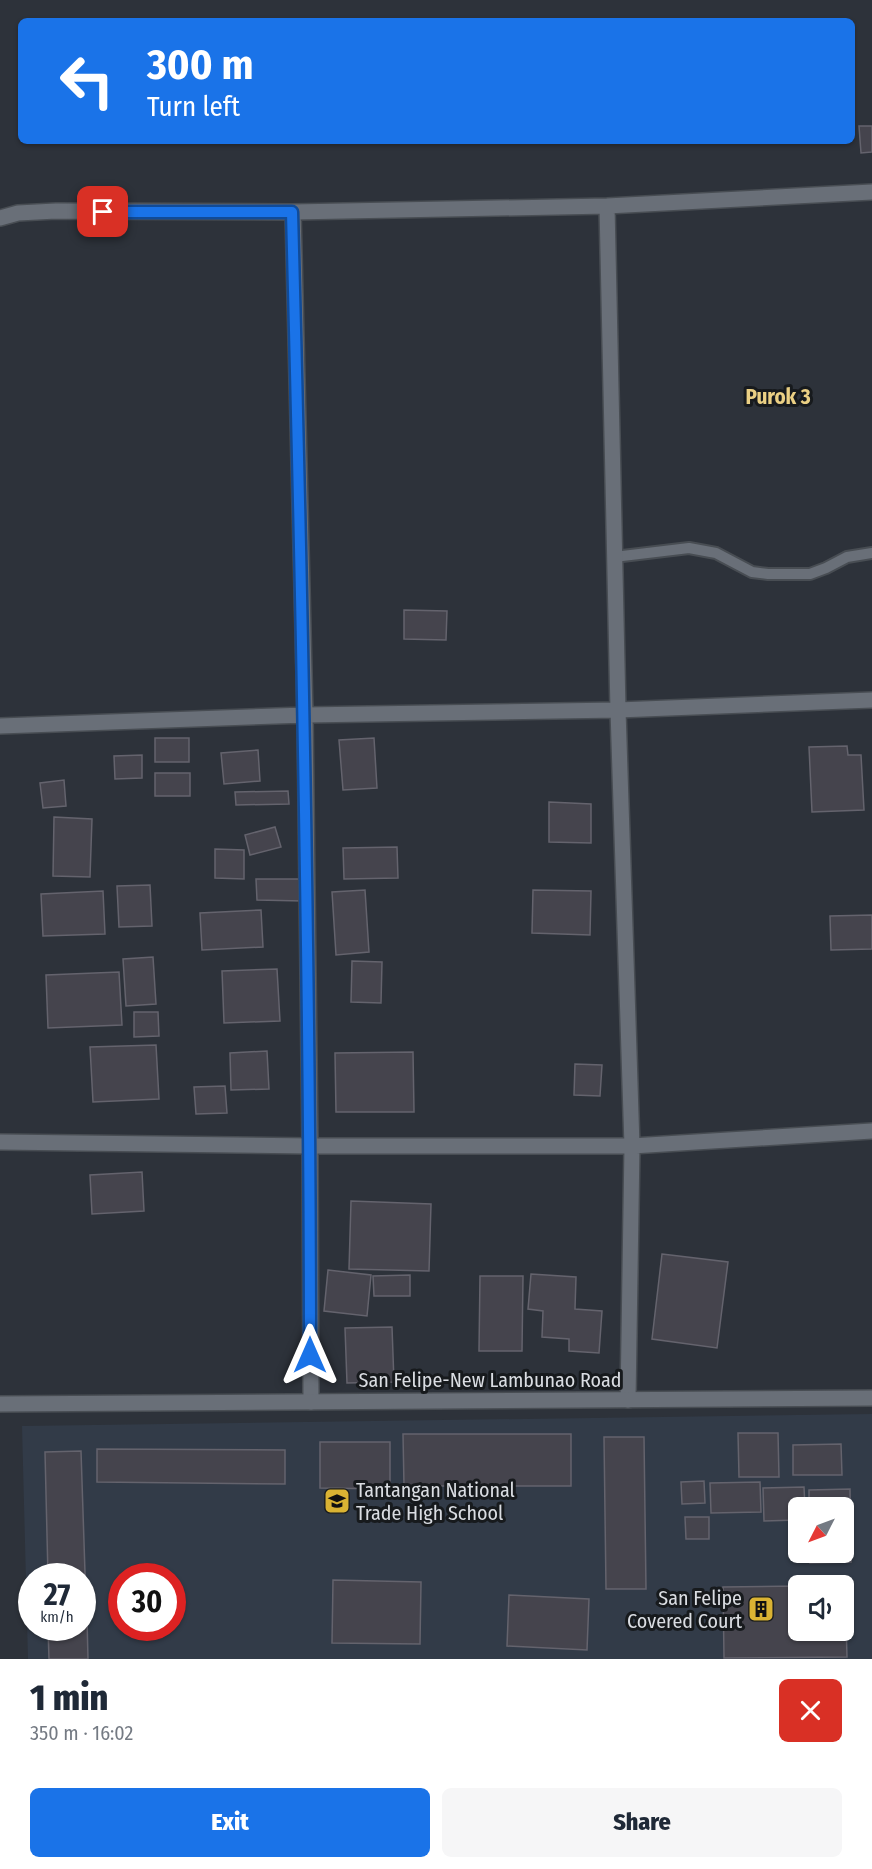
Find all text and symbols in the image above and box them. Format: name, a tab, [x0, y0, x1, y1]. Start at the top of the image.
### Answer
text: 300 m	[147, 40, 254, 90]
icon: left	[48, 42, 126, 120]
text: Turn left	[147, 91, 240, 123]
pin	[77, 186, 128, 237]
icon: arrive	[86, 195, 119, 228]
district label: Purok 3	[745, 384, 811, 410]
position arrow	[278, 1323, 342, 1387]
street label: San Felipe-New Lambunao Road	[359, 1368, 621, 1392]
place label: Tantangan National Trade High School	[356, 1478, 515, 1525]
school or university icon: Tantangan National Trade High School	[322, 1486, 352, 1516]
north arrow	[788, 1497, 854, 1563]
map controls	[788, 1497, 854, 1641]
speed limit sign: 30	[108, 1563, 186, 1641]
button: sound	[788, 1575, 854, 1641]
text: 27	[44, 1577, 70, 1613]
place label: San Felipe Covered Court	[627, 1586, 742, 1633]
building icon: San Felipe Covered Court	[746, 1594, 776, 1624]
text: km/h	[40, 1608, 74, 1626]
text: 1 min	[30, 1676, 108, 1720]
button: close	[779, 1679, 842, 1742]
text: 350 m · 16:02	[30, 1721, 133, 1745]
button: Exit	[30, 1788, 430, 1857]
button: Share	[442, 1788, 842, 1857]

